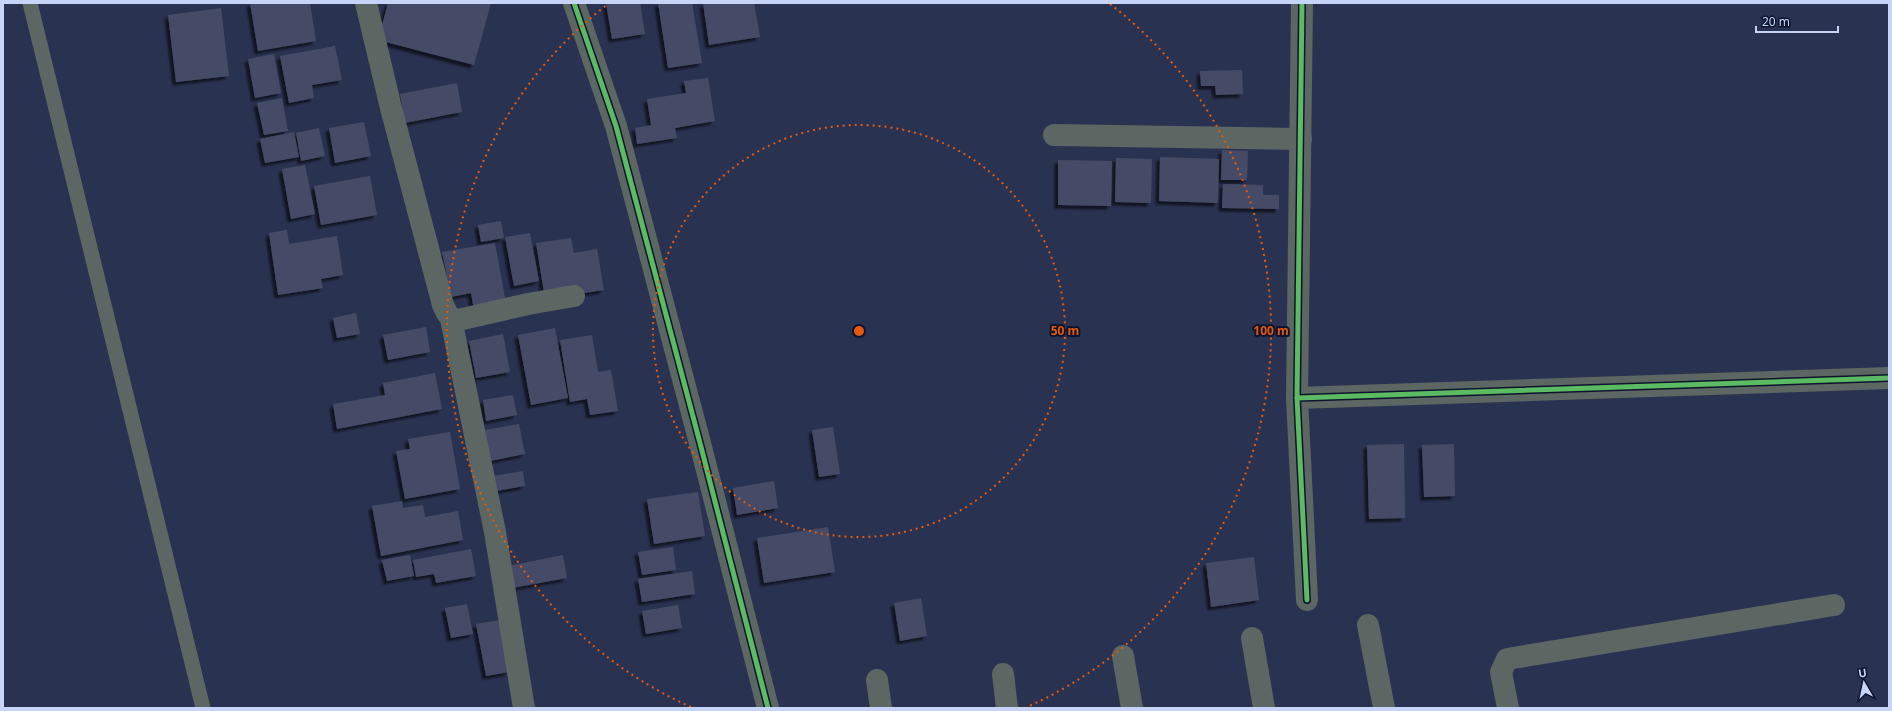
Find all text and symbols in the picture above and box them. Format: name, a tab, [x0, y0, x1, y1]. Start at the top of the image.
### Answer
scale bar	[1756, 8, 1838, 34]
text: 20 m	[1762, 13, 1790, 30]
text: 50 m	[1051, 322, 1079, 339]
text: 100 m	[1253, 322, 1289, 339]
centre of rings	[852, 324, 866, 338]
north arrow	[1844, 663, 1884, 703]
text: U	[1857, 665, 1868, 681]

